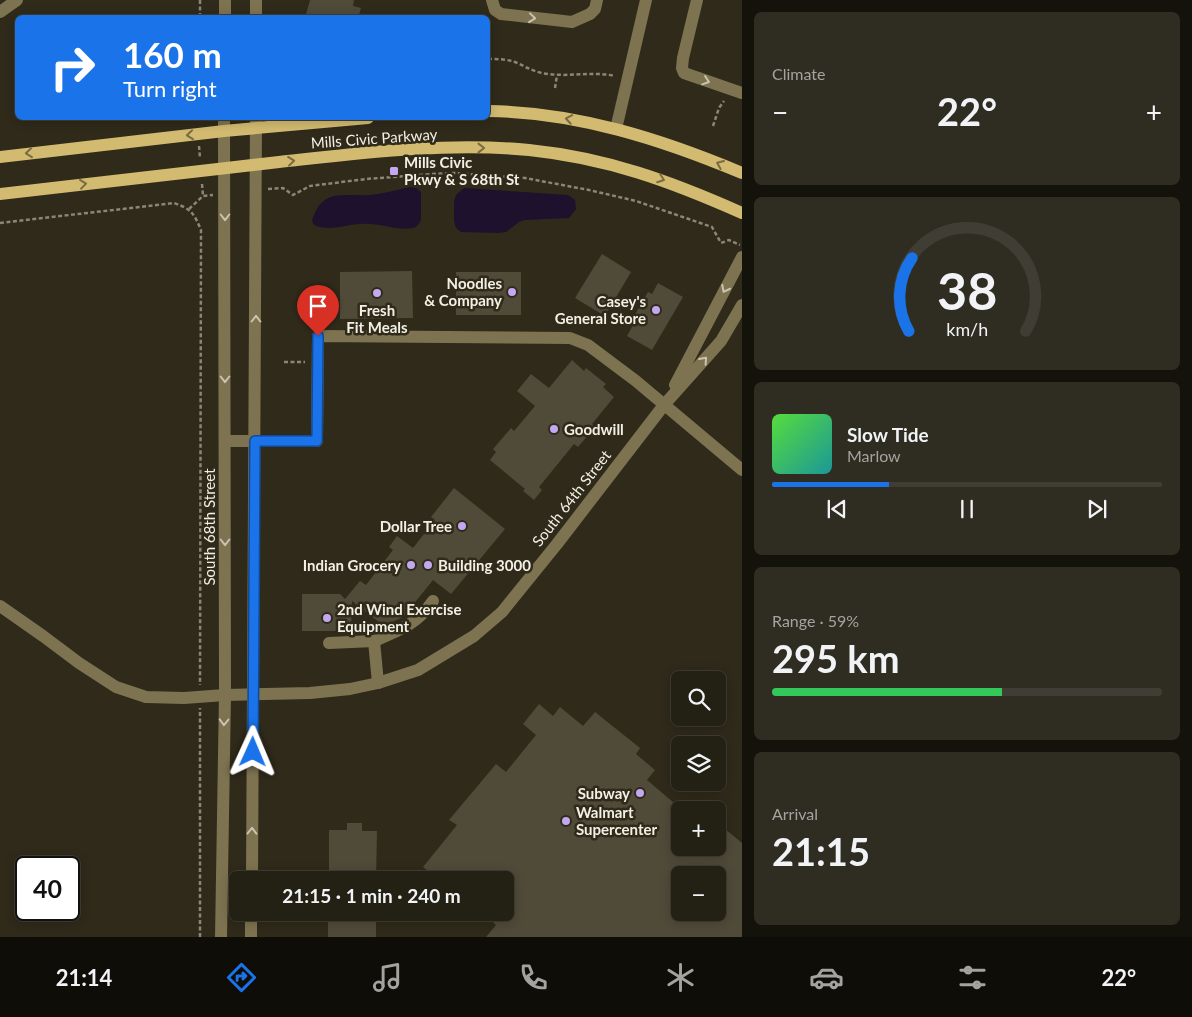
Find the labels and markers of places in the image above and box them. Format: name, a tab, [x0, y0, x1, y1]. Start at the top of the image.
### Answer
place label: Mills Civic Pkwy & S 68th St	[404, 153, 520, 188]
marker: Mills Civic Pkwy & S 68th St	[388, 165, 400, 177]
place label: Noodles & Company	[424, 274, 502, 309]
pin	[297, 285, 339, 336]
marker: Noodles & Company	[506, 286, 518, 298]
marker: Fresh Fit Meals	[371, 287, 383, 299]
place label: Casey's General Store	[555, 292, 646, 327]
place label: Fresh Fit Meals	[346, 301, 408, 336]
marker: Casey's General Store	[650, 304, 662, 316]
place label: Goodwill	[564, 420, 624, 438]
marker: Goodwill	[548, 423, 560, 435]
place label: Dollar Tree	[380, 517, 452, 535]
marker: Dollar Tree	[456, 520, 468, 532]
place label: Indian Grocery	[303, 556, 401, 574]
place label: Building 3000	[438, 556, 531, 574]
marker: Indian Grocery	[405, 559, 417, 571]
marker: Building 3000	[422, 559, 434, 571]
place label: 2nd Wind Exercise Equipment	[337, 600, 461, 635]
marker: 2nd Wind Exercise Equipment	[321, 612, 333, 624]
place label: Subway	[578, 784, 630, 802]
marker: Subway	[634, 787, 646, 799]
place label: Walmart Supercenter	[576, 803, 657, 838]
marker: Walmart Supercenter	[560, 815, 572, 827]

